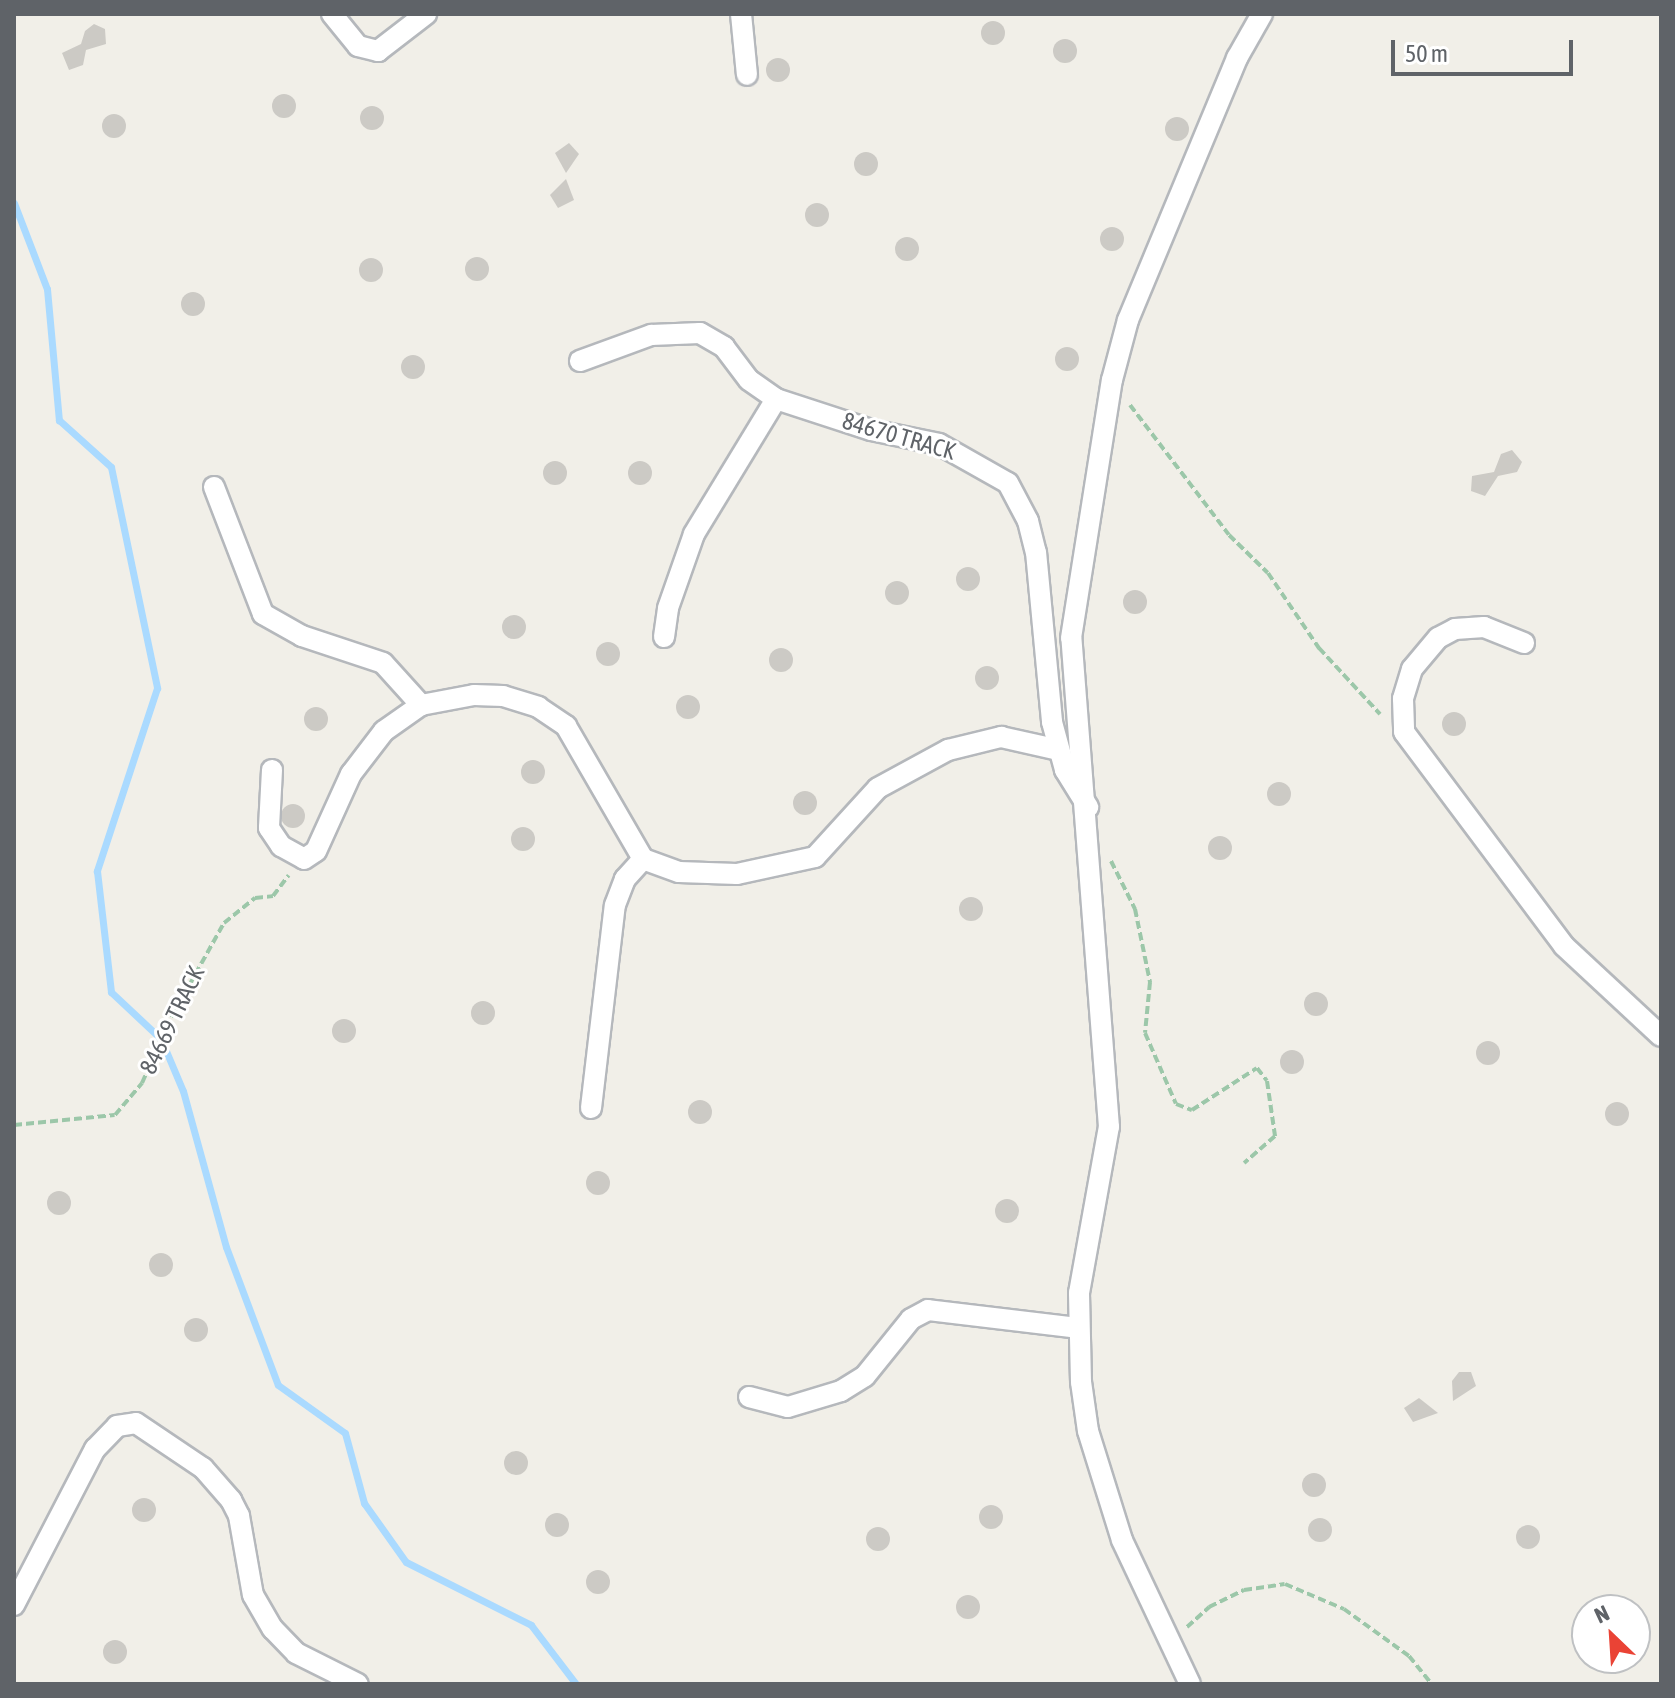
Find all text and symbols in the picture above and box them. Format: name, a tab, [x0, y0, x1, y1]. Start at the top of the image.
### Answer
scale bar	[1395, 24, 1577, 74]
text: 50 m	[1405, 40, 1448, 67]
street label: 84670 TRACK	[839, 406, 959, 466]
street label: 84669 TRACK	[134, 961, 210, 1079]
north arrow	[1571, 1594, 1651, 1674]
text: N	[1590, 1600, 1613, 1629]

